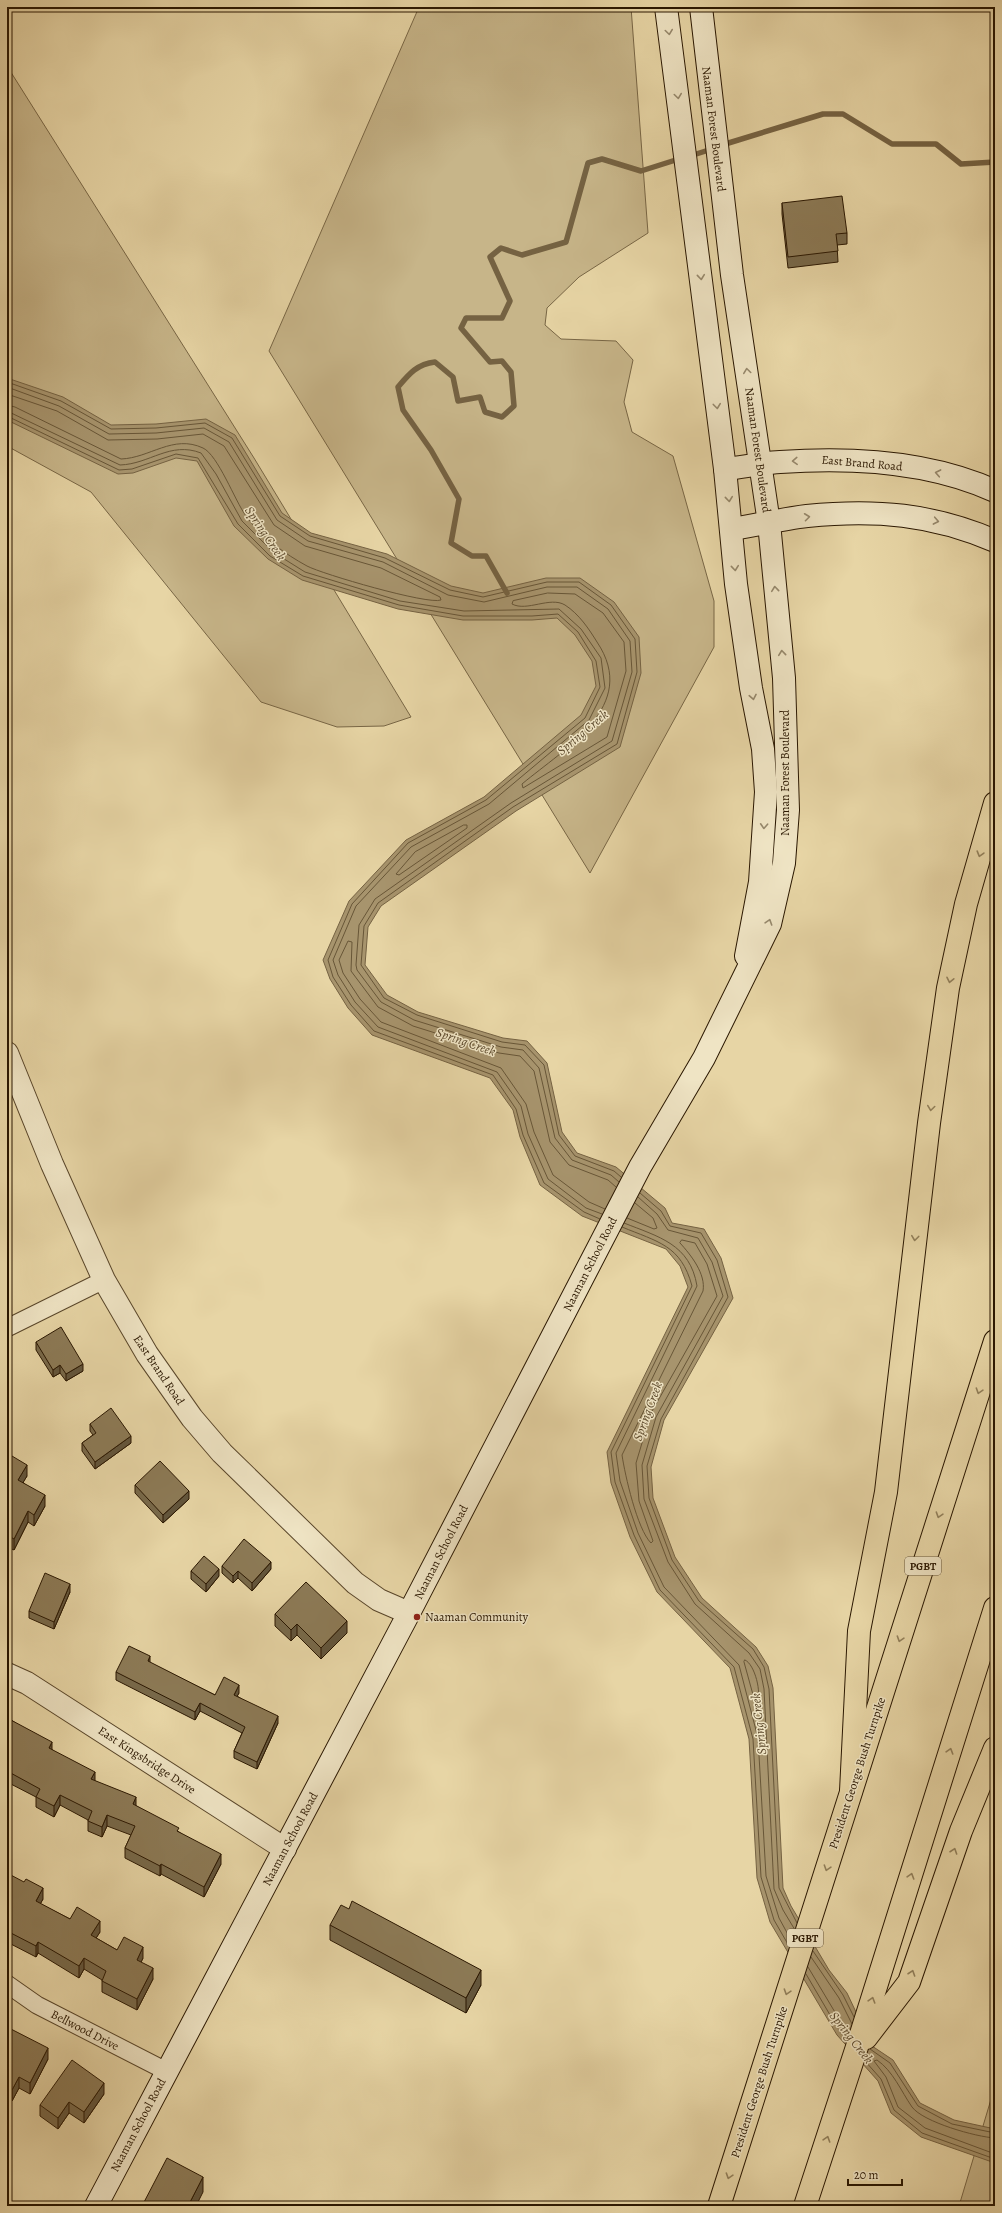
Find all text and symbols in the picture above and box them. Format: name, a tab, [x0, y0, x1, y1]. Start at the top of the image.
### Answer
one-way arrow	[664, 29, 673, 35]
street label: Naaman Forest Boulevard	[698, 65, 730, 193]
one-way arrow	[673, 93, 682, 99]
one-way arrow	[696, 274, 705, 280]
one-way arrow	[743, 368, 752, 374]
street label: Naaman Forest Boulevard	[741, 386, 775, 514]
one-way arrow	[712, 403, 721, 409]
street label: East Brand Road	[821, 451, 904, 475]
one-way arrow	[792, 457, 798, 465]
one-way arrow	[935, 469, 941, 478]
one-way arrow	[724, 496, 733, 502]
water label: Spring Creek	[241, 503, 290, 564]
one-way arrow	[804, 513, 810, 522]
one-way arrow	[933, 516, 939, 525]
one-way arrow	[730, 565, 739, 571]
one-way arrow	[771, 586, 780, 592]
one-way arrow	[778, 650, 787, 656]
one-way arrow	[748, 694, 756, 700]
water label: Spring Creek	[553, 706, 612, 759]
street label: Naaman Forest Boulevard	[777, 709, 793, 836]
one-way arrow	[760, 823, 768, 829]
one-way arrow	[977, 850, 985, 857]
one-way arrow	[765, 919, 773, 926]
one-way arrow	[946, 977, 954, 983]
water label: Spring Creek	[434, 1023, 498, 1060]
one-way arrow	[927, 1105, 936, 1112]
street label: Naaman School Road	[559, 1214, 621, 1314]
one-way arrow	[911, 1235, 920, 1241]
street label: East Brand Road	[130, 1332, 189, 1409]
water label: Spring Creek	[629, 1379, 666, 1443]
one-way arrow	[975, 1387, 984, 1394]
street label: Naaman School Road	[410, 1502, 472, 1602]
one-way arrow	[936, 1511, 944, 1518]
road number: PGBT	[905, 1557, 941, 1575]
place label: Naaman Community	[425, 1609, 529, 1625]
marker: Naaman Community	[412, 1612, 422, 1622]
one-way arrow	[896, 1635, 905, 1642]
water label: Spring Creek	[747, 1692, 770, 1756]
street label: President George Bush Turnpike	[825, 1695, 889, 1851]
street label: East Kingsbridge Drive	[95, 1722, 199, 1798]
one-way arrow	[945, 1748, 954, 1755]
street label: Naaman School Road	[259, 1789, 322, 1889]
one-way arrow	[949, 1847, 958, 1854]
one-way arrow	[823, 1865, 832, 1872]
one-way arrow	[906, 1872, 915, 1879]
road number: PGBT	[787, 1929, 823, 1947]
one-way arrow	[907, 1970, 915, 1977]
one-way arrow	[784, 1989, 792, 1996]
one-way arrow	[867, 1996, 876, 2003]
street label: President George Bush Turnpike	[727, 2004, 791, 2160]
street label: Bellwood Drive	[48, 2006, 122, 2054]
water label: Spring Creek	[826, 2008, 878, 2067]
street label: Naaman School Road	[107, 2075, 170, 2175]
one-way arrow	[822, 2136, 830, 2143]
scale bar	[848, 2161, 902, 2187]
text: 20 m	[854, 2167, 878, 2183]
one-way arrow	[725, 2172, 734, 2179]

